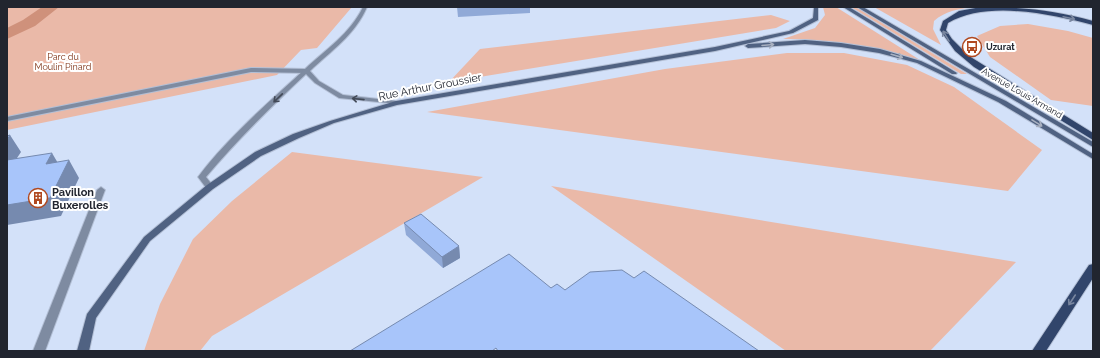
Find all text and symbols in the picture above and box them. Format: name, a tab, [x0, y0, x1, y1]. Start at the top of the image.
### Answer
one-way arrow	[1062, 14, 1075, 22]
one-way arrow	[942, 30, 950, 42]
bus stop icon: Uzurat	[961, 36, 983, 58]
one-way arrow	[761, 41, 774, 48]
place label: Uzurat	[986, 42, 1015, 52]
park label: Parc du Moulin Pinard	[35, 52, 92, 72]
one-way arrow	[890, 53, 903, 60]
street label: Avenue Louis Armand	[980, 66, 1064, 120]
street label: Rue Arthur Groussier	[377, 71, 483, 103]
one-way arrow	[273, 93, 283, 103]
one-way arrow	[352, 95, 365, 103]
one-way arrow	[1031, 119, 1042, 127]
place label: Pavillon Buxerolles	[52, 186, 109, 212]
building icon: Pavillon Buxerolles	[27, 187, 49, 209]
one-way arrow	[1068, 294, 1076, 305]

